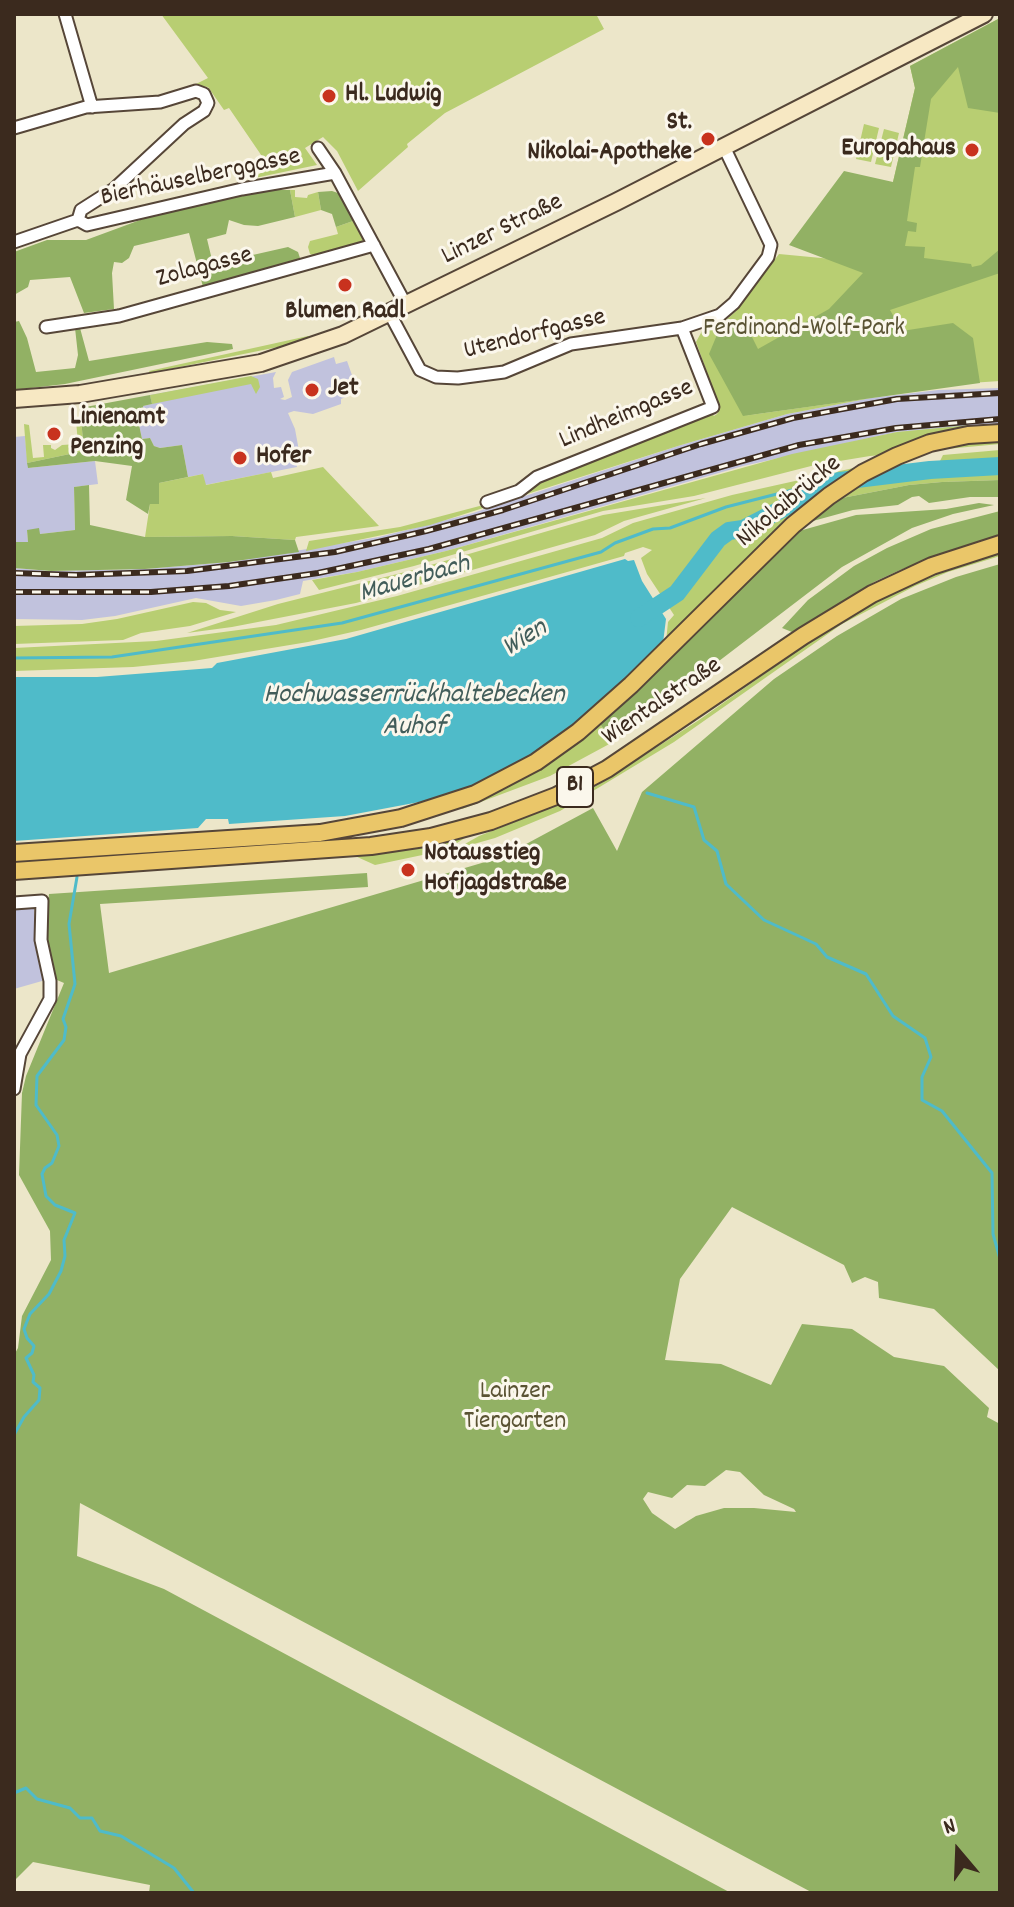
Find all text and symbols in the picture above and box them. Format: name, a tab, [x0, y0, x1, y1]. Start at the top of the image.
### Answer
place label: Hl. Ludwig	[345, 80, 442, 112]
marker: Hl. Ludwig	[320, 87, 338, 105]
place label: St. Nikolai-Apotheke	[527, 108, 692, 170]
marker: St. Nikolai-Apotheke	[699, 130, 717, 148]
place label: Europahaus	[841, 134, 956, 166]
marker: Europahaus	[963, 141, 981, 159]
street label: Bierhäuselberggasse	[98, 143, 304, 215]
street label: Linzer Straße	[437, 188, 569, 274]
street label: Zolagasse	[153, 241, 257, 297]
marker: Blumen Radl	[336, 276, 354, 294]
place label: Blumen Radl	[285, 297, 405, 329]
street label: Utendorfgasse	[461, 303, 609, 369]
park label: Ferdinand-Wolf-Park	[703, 314, 905, 346]
place label: Jet	[328, 374, 358, 406]
street label: Lindheimgasse	[555, 374, 699, 458]
marker: Jet	[303, 381, 321, 399]
place label: Linienamt Penzing	[70, 403, 165, 464]
marker: Linienamt Penzing	[45, 425, 63, 443]
place label: Hofer	[256, 442, 311, 474]
marker: Hofer	[231, 449, 249, 467]
street label: Nikolaibrücke	[731, 450, 849, 556]
water label: Mauerbach	[356, 549, 474, 613]
water label: Wien	[497, 613, 555, 667]
street label: Wientalstraße	[597, 652, 729, 754]
water label: Hochwasserrückhaltebecken Auhof	[263, 680, 565, 746]
road number: B1	[557, 767, 593, 807]
place label: Notausstieg Hofjagdstraße	[424, 839, 567, 900]
marker: Notausstieg Hofjagdstraße	[399, 861, 417, 879]
park label: Lainzer Tiergarten	[464, 1377, 566, 1438]
north arrow	[918, 1811, 998, 1891]
text: N	[940, 1811, 960, 1844]

